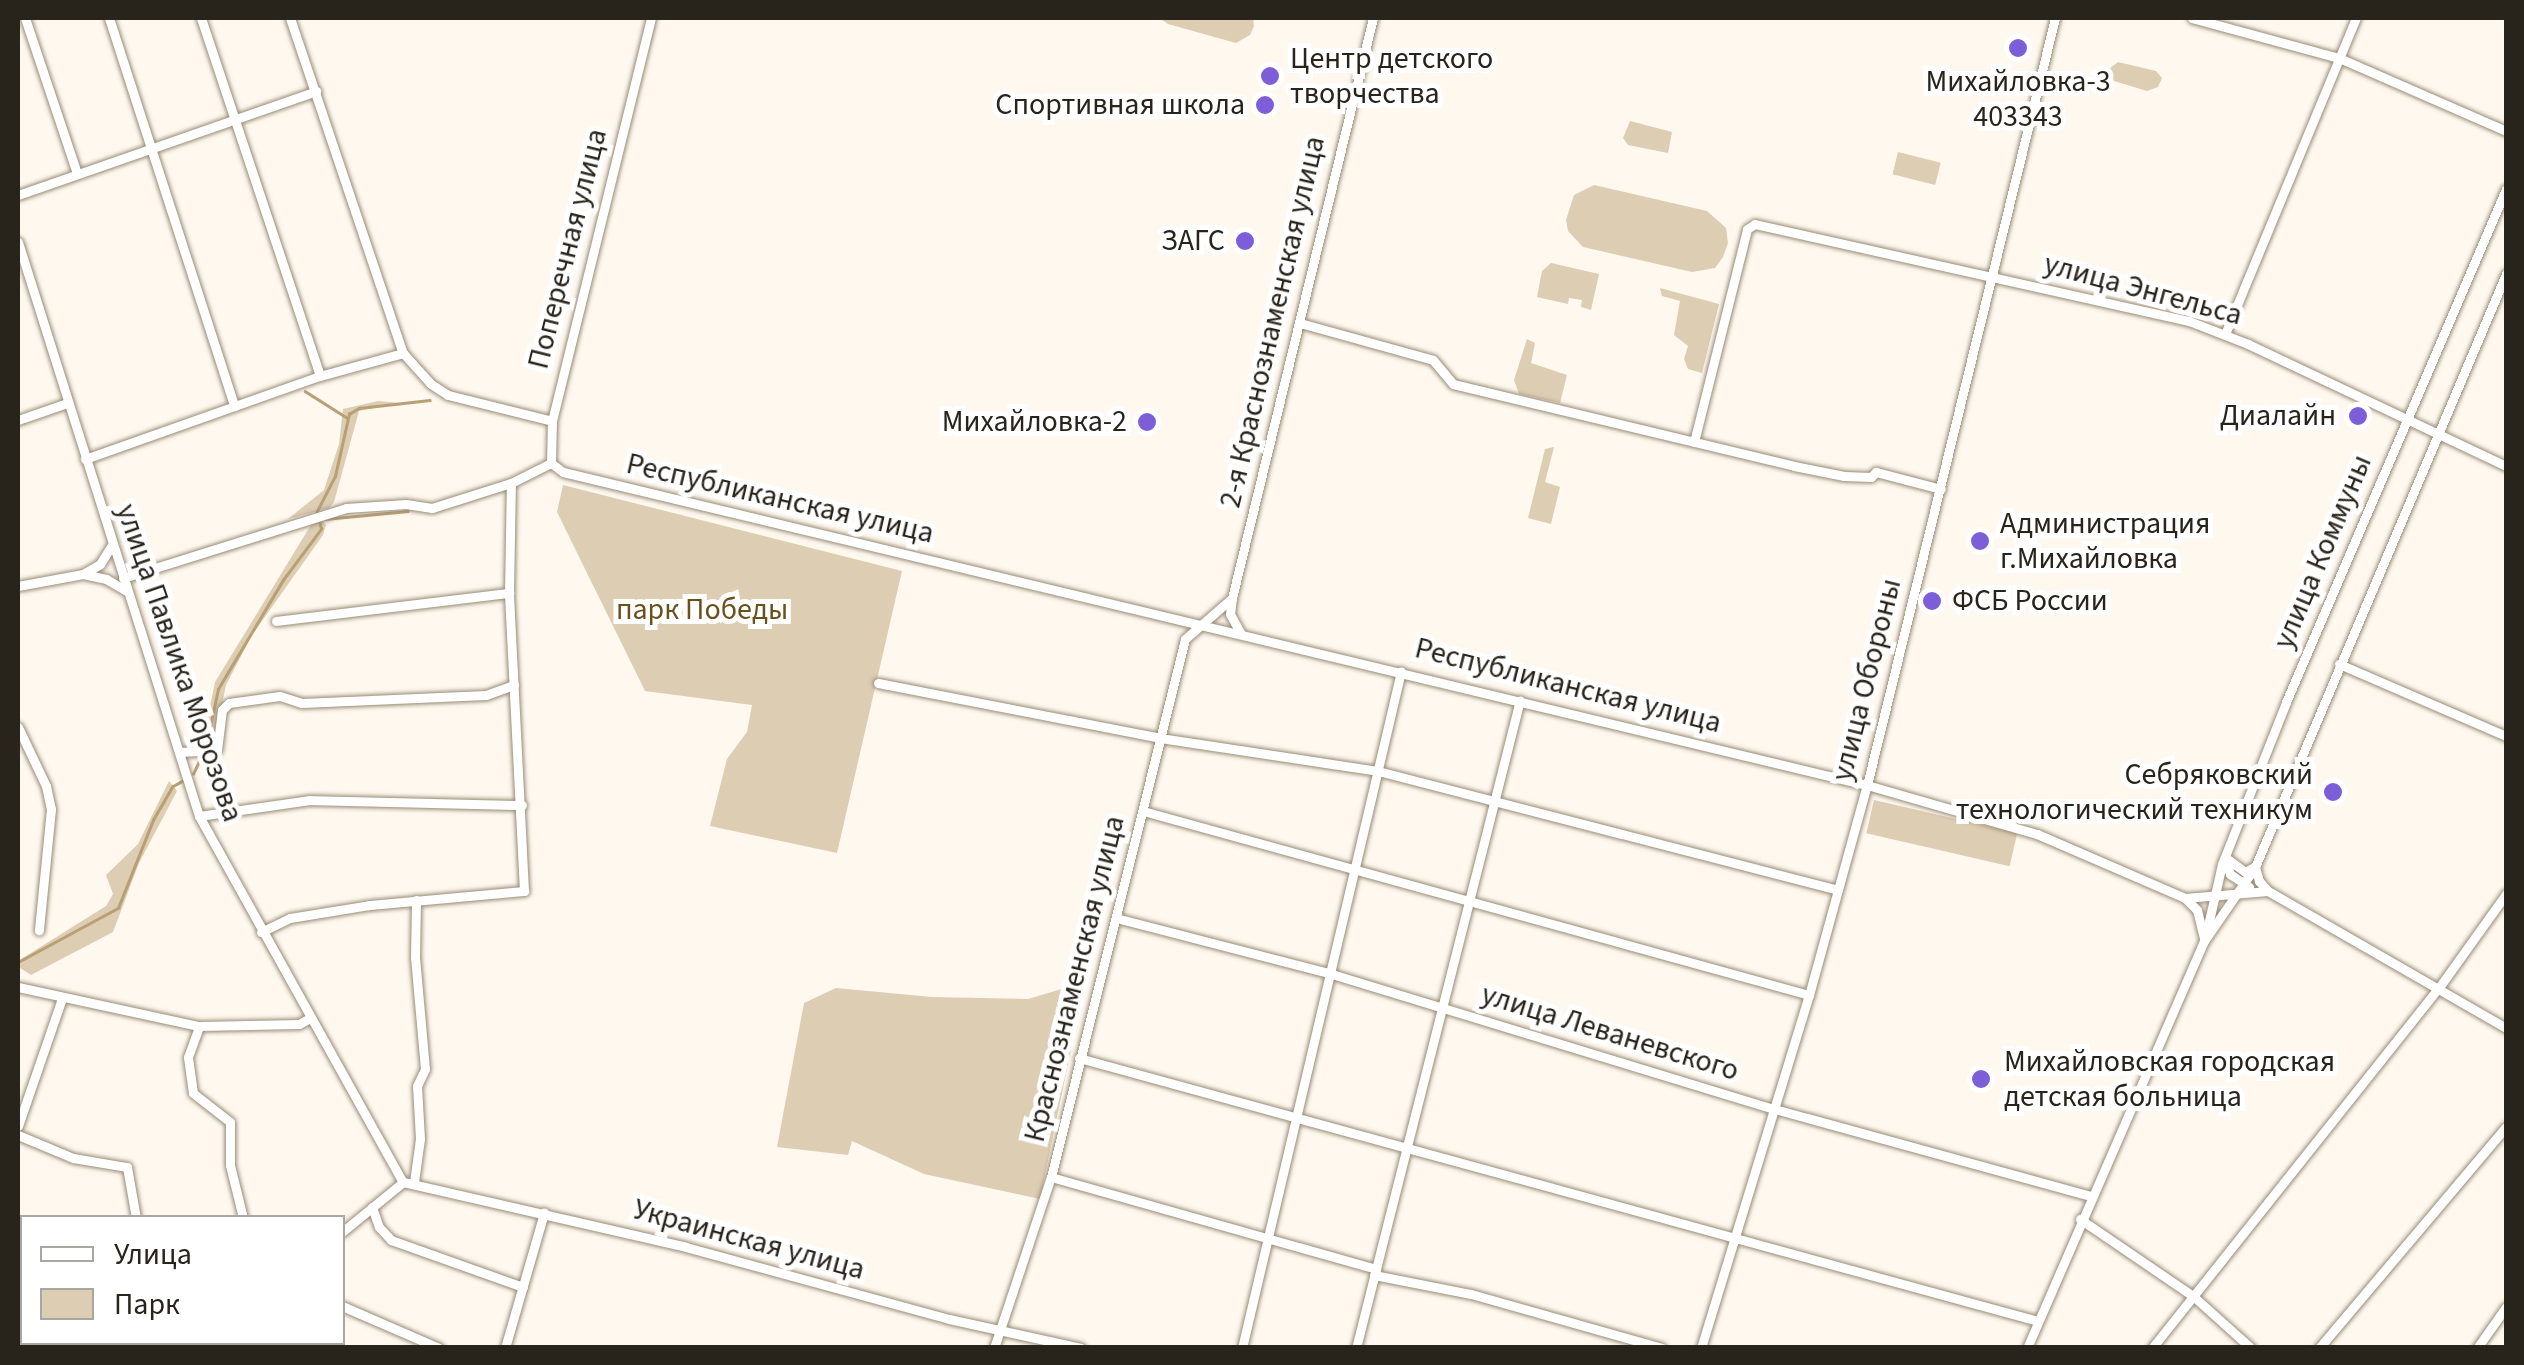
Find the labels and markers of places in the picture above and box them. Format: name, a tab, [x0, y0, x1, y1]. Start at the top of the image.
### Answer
marker: Михайловка-3 403343	[2007, 37, 2029, 59]
place label: Центр детского творчества	[1290, 41, 1493, 112]
place label: Михайловка-3 403343	[1925, 64, 2111, 134]
marker: Центр детского творчества	[1259, 65, 1281, 87]
place label: Спортивная школа	[995, 87, 1245, 123]
marker: Спортивная школа	[1254, 94, 1276, 116]
place label: ЗАГС	[1161, 223, 1225, 259]
marker: ЗАГС	[1234, 230, 1256, 252]
place label: Диалайн	[2220, 398, 2336, 434]
marker: Диалайн	[2345, 403, 2371, 429]
place label: Михайловка-2	[942, 404, 1127, 440]
marker: Михайловка-2	[1136, 411, 1158, 433]
place label: Администрация г.Михайловка	[2000, 506, 2210, 576]
marker: Администрация г.Михайловка	[1969, 530, 1991, 552]
place label: ФСБ России	[1952, 583, 2108, 619]
marker: ФСБ России	[1921, 590, 1943, 612]
place label: Себряковский технологический техникум	[1956, 757, 2313, 828]
marker: Себряковский технологический техникум	[2322, 781, 2344, 803]
place label: Михайловская городская детская больница	[2004, 1044, 2335, 1114]
marker: Михайловская городская детская больница	[1968, 1066, 1994, 1092]

